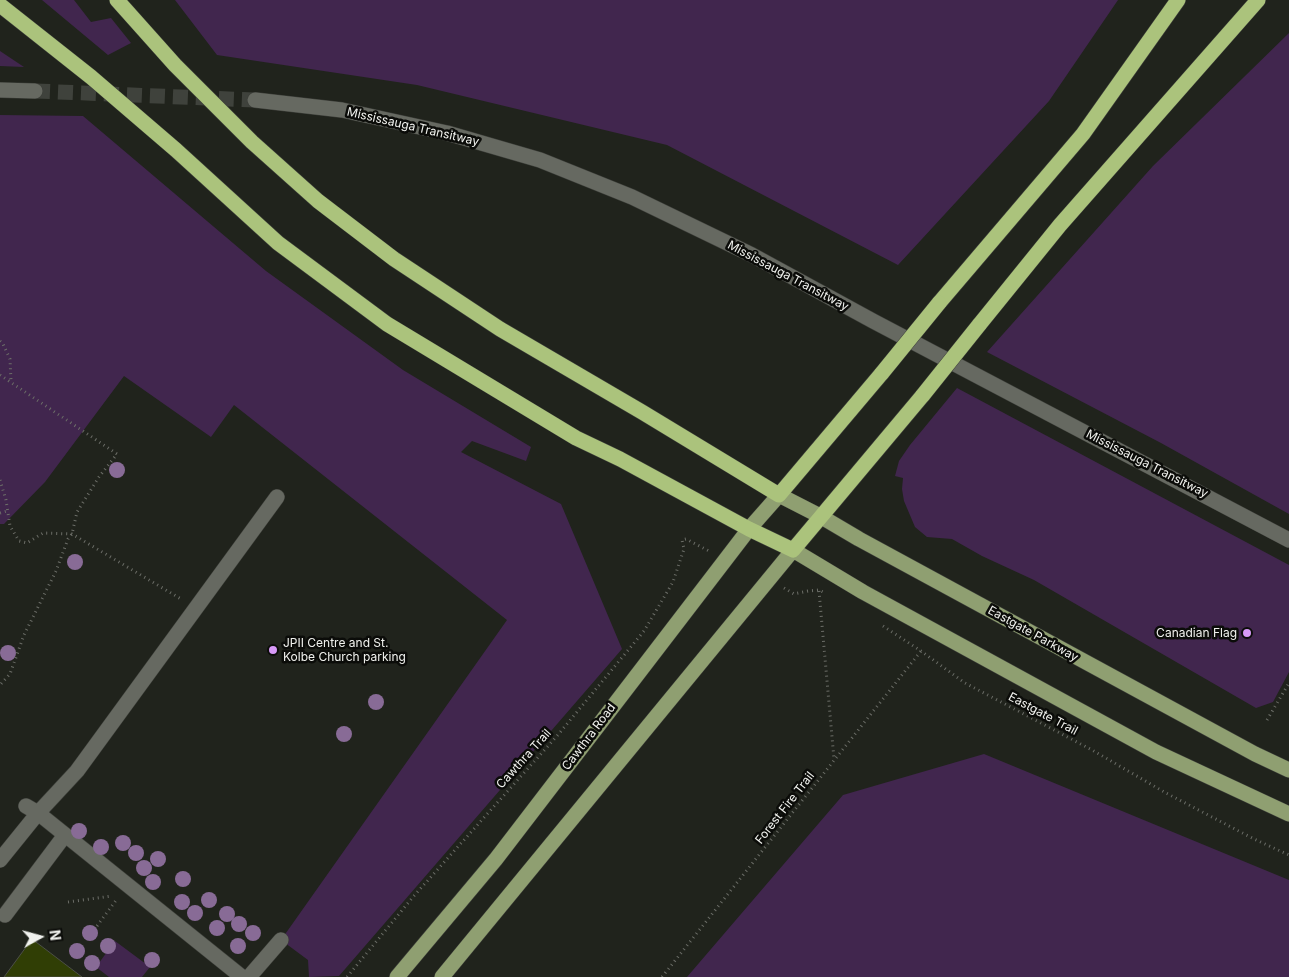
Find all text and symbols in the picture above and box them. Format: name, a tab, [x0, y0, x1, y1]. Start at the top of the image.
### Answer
street label: Mississauga Transitway	[346, 105, 480, 149]
street label: Mississauga Transitway	[725, 238, 851, 314]
street label: Mississauga Transitway	[1084, 427, 1210, 501]
street label: Eastgate Parkway	[985, 603, 1081, 665]
place label: Canadian Flag	[1156, 626, 1237, 640]
marker: Canadian Flag	[1241, 627, 1253, 639]
place label: JPII Centre and St. Kolbe Church parking	[283, 636, 406, 664]
marker: JPII Centre and St. Kolbe Church parking	[267, 644, 279, 656]
street label: Eastgate Trail	[1006, 690, 1080, 738]
street label: Cawthra Road	[559, 701, 619, 773]
street label: Cawthra Trail	[494, 726, 554, 792]
street label: Forest Fire Trail	[752, 769, 818, 847]
north arrow	[15, 912, 65, 962]
text: N	[46, 929, 64, 941]

